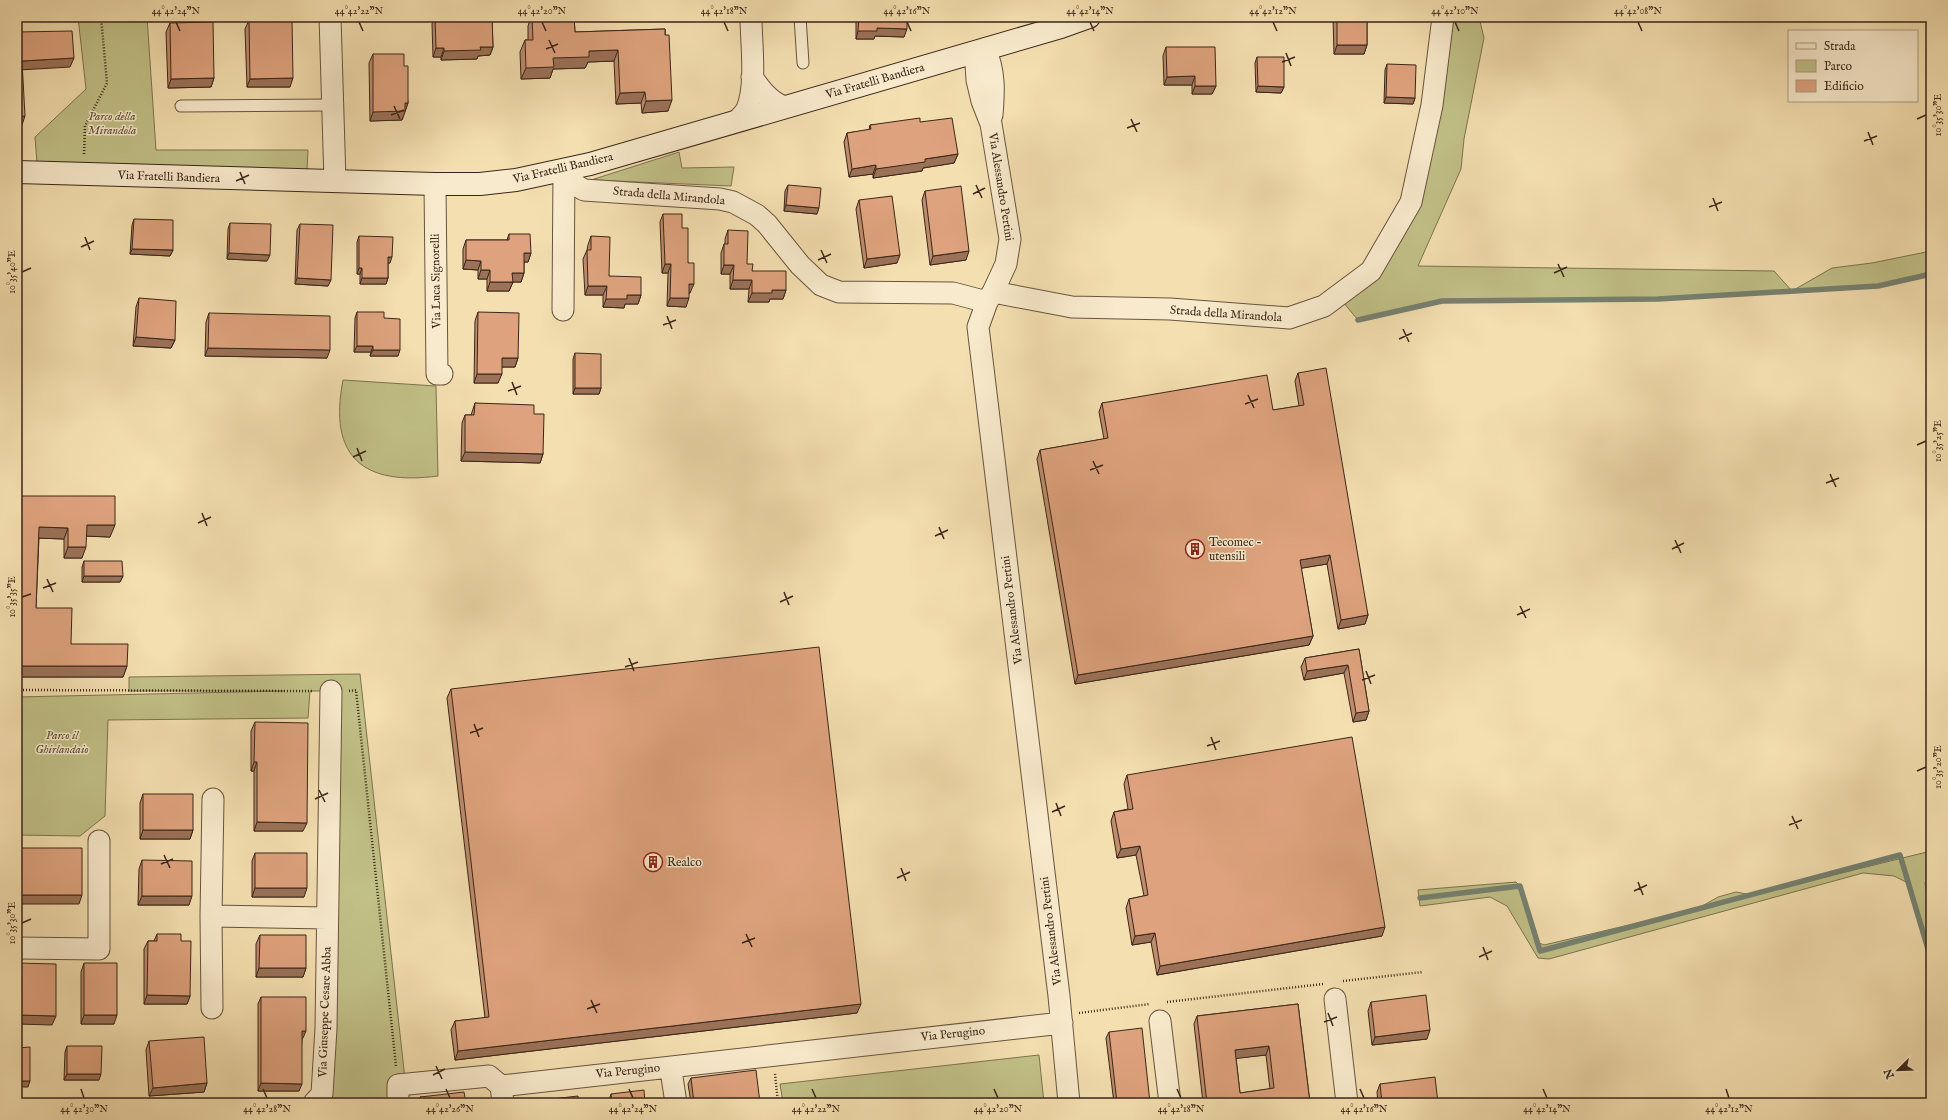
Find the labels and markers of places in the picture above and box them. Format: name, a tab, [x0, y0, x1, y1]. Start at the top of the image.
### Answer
place label: Tecomec - utensili	[1209, 535, 1262, 564]
building icon: Tecomec - utensili	[1184, 538, 1206, 560]
building icon: Realco	[642, 851, 664, 873]
place label: Realco	[667, 855, 702, 870]

